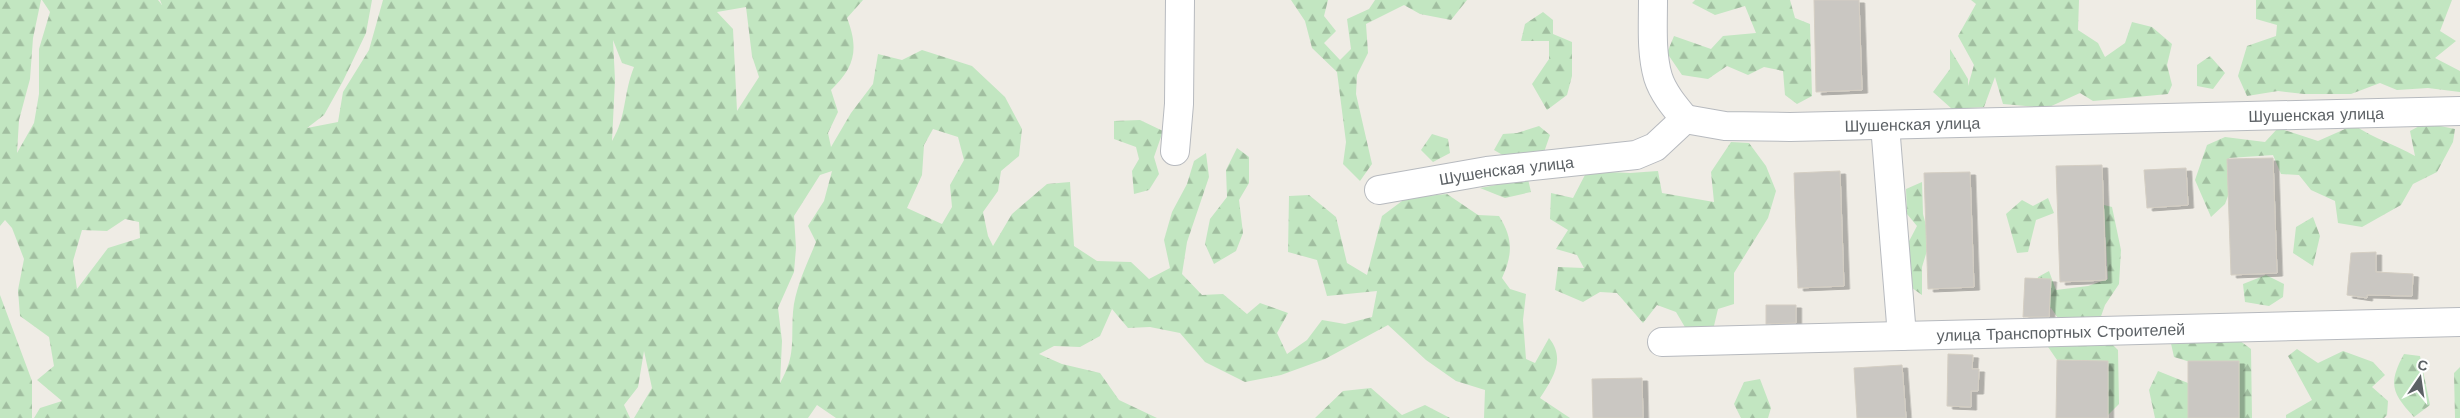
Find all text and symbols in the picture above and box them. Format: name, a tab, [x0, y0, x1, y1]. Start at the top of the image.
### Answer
street label: Шушенская улица	[2248, 103, 2384, 126]
street label: Шушенская улица	[1844, 113, 1980, 135]
street label: Шушенская улица	[1438, 152, 1575, 189]
street label: улица Транспортных Строителей	[1936, 319, 2185, 345]
north arrow	[2395, 353, 2445, 403]
text: С	[2416, 356, 2430, 374]

